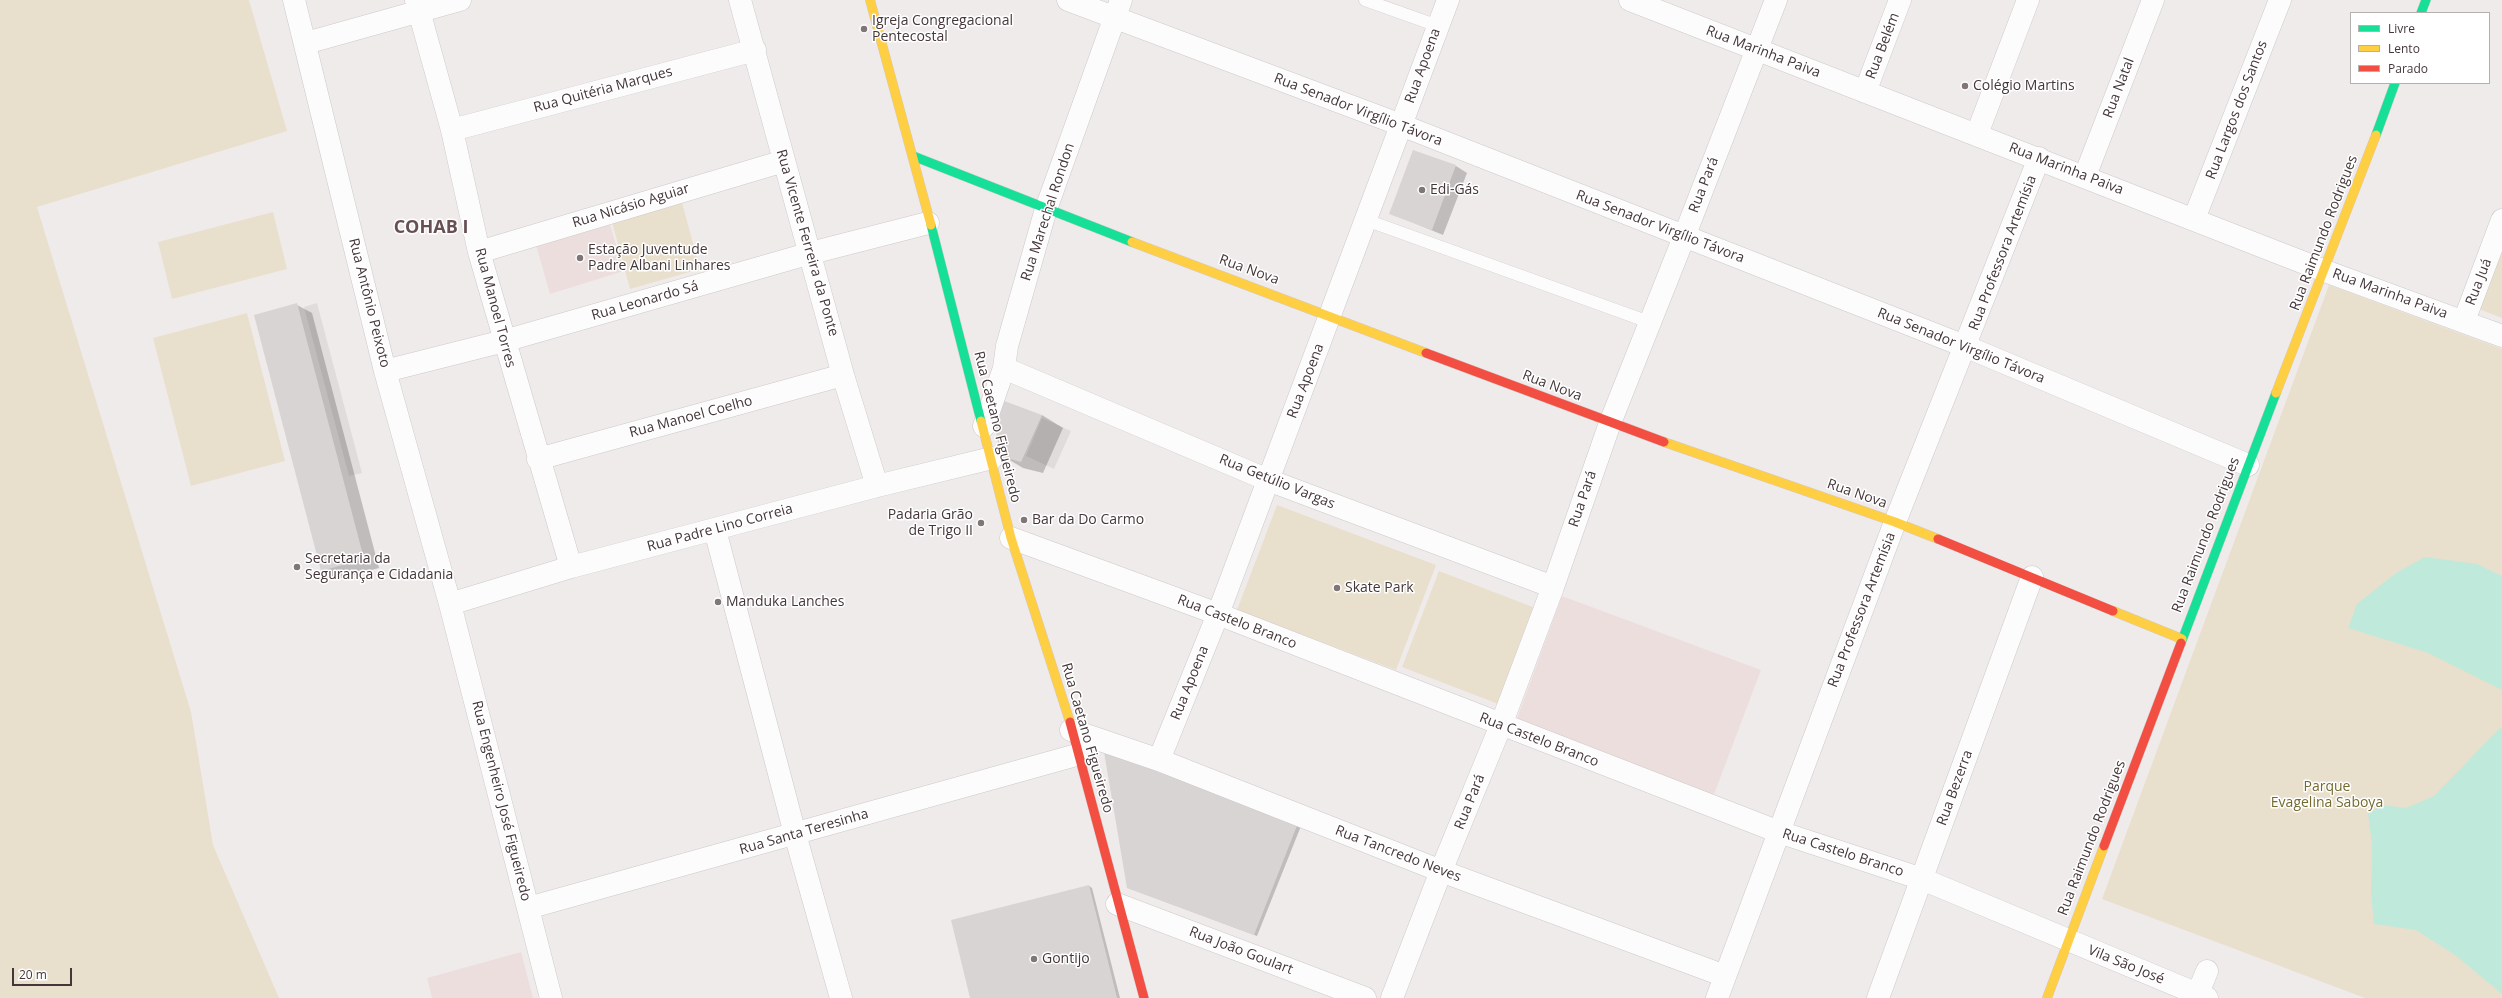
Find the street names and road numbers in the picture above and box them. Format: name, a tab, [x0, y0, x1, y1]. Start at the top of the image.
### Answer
street label: Rua Belém	[1863, 10, 1903, 82]
street label: Rua Marinha Paiva	[1703, 22, 1823, 82]
street label: Rua Apoena	[1402, 26, 1444, 106]
street label: Rua Largos dos Santos	[2203, 38, 2271, 182]
street label: Rua Natal	[2100, 55, 2138, 121]
street label: Rua Quitéria Marques	[532, 63, 674, 117]
street label: Rua Senador Virgílio Távora	[1271, 70, 1445, 150]
street label: Rua Marinha Paiva	[2006, 139, 2126, 199]
street label: Rua Marechal Rondon	[1018, 141, 1078, 283]
street label: Rua Vicente Ferreira da Ponte	[772, 148, 842, 338]
street label: Rua Raimundo Rodrigues	[2287, 153, 2361, 313]
street label: Rua Pará	[1686, 155, 1722, 215]
street label: Rua Professora Artemísia	[1966, 173, 2040, 333]
street label: Rua Nicásio Aguiar	[570, 180, 692, 232]
street label: Rua Senador Virgílio Távora	[1573, 187, 1747, 267]
street label: Rua Antônio Peixoto	[345, 237, 393, 369]
street label: Rua Manoel Torres	[471, 246, 519, 370]
street label: Rua Nova	[1217, 251, 1281, 289]
street label: Rua Juá	[2462, 256, 2496, 308]
street label: Rua Marinha Paiva	[2330, 265, 2450, 323]
street label: Rua Leonardo Sá	[590, 278, 700, 324]
street label: Rua Senador Virgílio Távora	[1875, 305, 2047, 387]
street label: Rua Apoena	[1284, 341, 1328, 421]
street label: Rua Caetano Figueiredo	[970, 350, 1024, 504]
street label: Rua Nova	[1520, 367, 1584, 405]
street label: Rua Manoel Coelho	[628, 392, 754, 442]
street label: Rua Getúlio Vargas	[1217, 451, 1337, 513]
street label: Rua Raimundo Rodrigues	[2169, 455, 2243, 615]
street label: Rua Pará	[1566, 469, 1600, 529]
street label: Rua Nova	[1825, 476, 1889, 512]
street label: Rua Padre Lino Correia	[645, 500, 795, 556]
street label: Rua Professora Artemísia	[1825, 530, 1899, 690]
street label: Rua Castelo Branco	[1175, 591, 1299, 653]
street label: Rua Apoena	[1167, 643, 1213, 723]
street label: Rua Caetano Figueiredo	[1058, 661, 1116, 815]
street label: Rua Engenheiro José Figueiredo	[468, 699, 534, 903]
street label: Rua Castelo Branco	[1477, 709, 1601, 771]
street label: Rua Bezerra	[1934, 748, 1976, 828]
street label: Rua Raimundo Rodrigues	[2055, 758, 2129, 918]
street label: Rua Pará	[1451, 772, 1489, 832]
street label: Rua Santa Teresinha	[738, 806, 870, 858]
street label: Rua Tancredo Neves	[1333, 822, 1463, 886]
street label: Rua Castelo Branco	[1780, 825, 1906, 881]
street label: Rua João Goulart	[1187, 923, 1295, 979]
street label: Vila São José	[2085, 942, 2167, 988]

